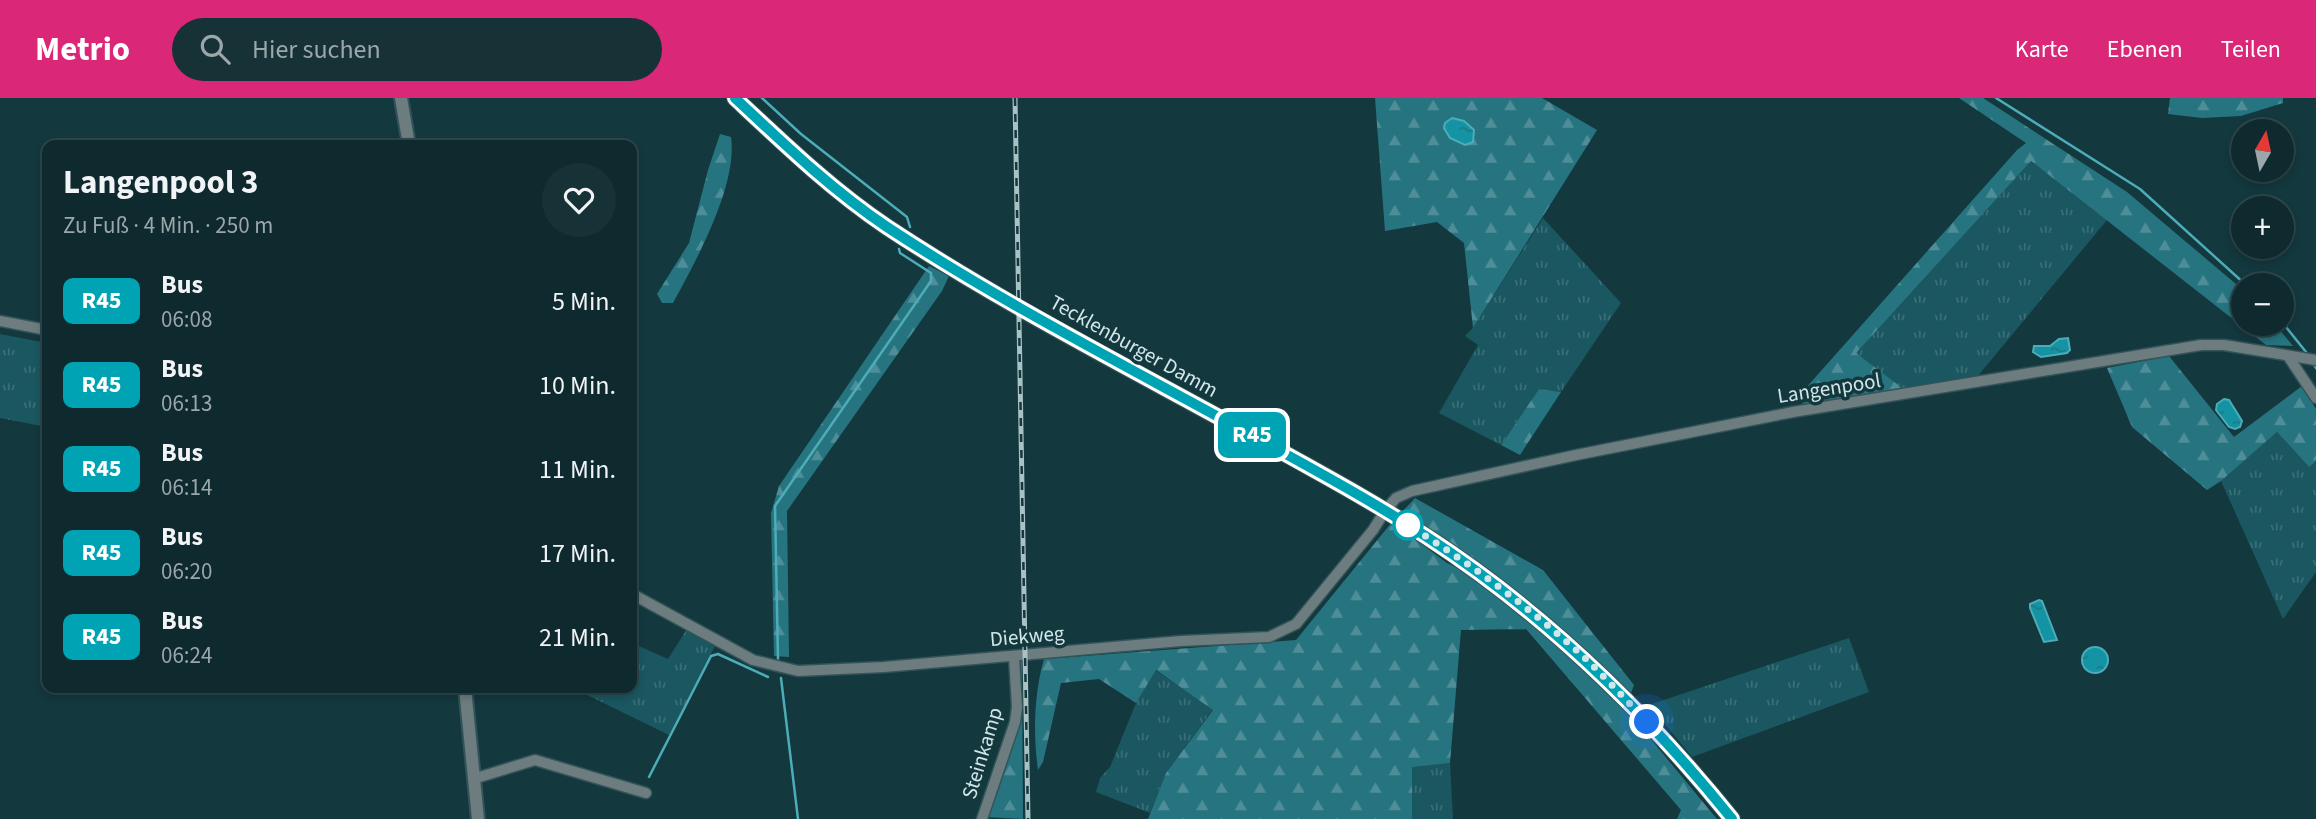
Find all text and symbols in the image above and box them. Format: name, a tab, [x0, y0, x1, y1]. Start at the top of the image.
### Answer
search box	[172, 18, 662, 81]
text: Metrio	[35, 26, 130, 73]
icon: search	[196, 30, 234, 68]
text: Hier suchen	[252, 31, 381, 68]
text: Karte	[2015, 32, 2069, 67]
text: Ebenen	[2107, 32, 2183, 67]
text: Teilen	[2221, 32, 2281, 67]
north arrow	[2231, 119, 2294, 182]
map controls	[2231, 119, 2294, 336]
text: Langenpool 3	[63, 159, 258, 206]
button: heart	[542, 163, 616, 237]
button: +	[2231, 196, 2294, 259]
text: Zu Fuß · 4 Min. · 250 m	[63, 209, 273, 242]
text: Bus	[161, 266, 203, 303]
button: −	[2231, 273, 2294, 336]
text: R45	[81, 283, 122, 318]
text: 5 Min.	[552, 283, 616, 320]
street label: Tecklenburger Damm	[1044, 287, 1224, 405]
text: 06:08	[161, 303, 212, 336]
text: Bus	[161, 350, 203, 387]
street label: Langenpool	[1775, 365, 1883, 411]
text: R45	[81, 367, 122, 402]
text: 10 Min.	[539, 367, 616, 404]
text: 06:13	[161, 387, 212, 420]
line badge: R45	[1212, 412, 1292, 458]
text: R45	[1232, 417, 1272, 452]
text: Bus	[161, 434, 203, 471]
text: R45	[81, 451, 122, 486]
text: 11 Min.	[539, 451, 616, 488]
text: 06:14	[161, 471, 212, 504]
unlabelled marker	[1393, 510, 1423, 540]
text: Bus	[161, 518, 203, 555]
text: R45	[81, 535, 122, 570]
text: 17 Min.	[539, 535, 616, 572]
text: 06:20	[161, 555, 212, 588]
text: Bus	[161, 602, 203, 639]
street label: Diekweg	[988, 618, 1066, 654]
text: R45	[81, 619, 122, 654]
text: 21 Min.	[539, 619, 616, 656]
text: 06:24	[161, 639, 212, 672]
street label: Steinkamp	[954, 703, 1010, 803]
your location	[1629, 704, 1664, 739]

